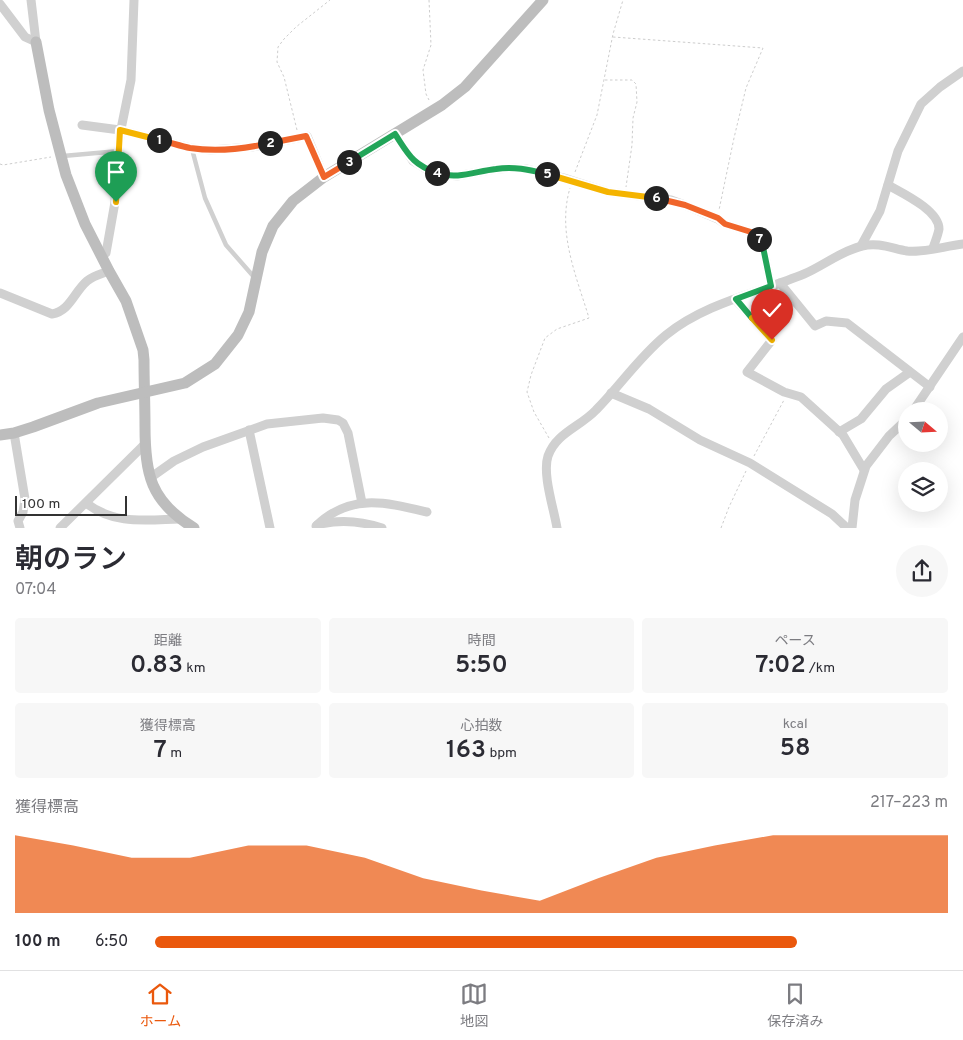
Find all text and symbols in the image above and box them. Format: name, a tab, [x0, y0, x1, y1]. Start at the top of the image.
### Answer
pin: 1	[146, 128, 172, 152]
pin: 2	[258, 130, 282, 156]
text: 1	[157, 132, 162, 149]
text: 2	[266, 135, 275, 152]
pin: 3	[336, 150, 362, 174]
pin	[95, 151, 137, 202]
text: 3	[345, 154, 354, 171]
icon: arrive	[102, 158, 130, 186]
pin: 4	[424, 160, 450, 186]
pin: 5	[534, 162, 560, 186]
text: 4	[433, 165, 442, 182]
text: 5	[543, 166, 552, 183]
pin: 6	[644, 186, 668, 210]
text: 6	[652, 190, 661, 207]
pin: 7	[746, 226, 772, 252]
text: 7	[756, 231, 763, 248]
pin	[751, 289, 793, 340]
icon: check	[758, 296, 786, 324]
north arrow	[898, 402, 948, 452]
map controls	[898, 402, 948, 512]
button: layers	[898, 462, 948, 512]
scale bar	[15, 492, 128, 516]
text: 100 m	[22, 496, 60, 513]
text: 朝のラン	[15, 543, 127, 579]
button: share	[896, 545, 948, 597]
text: 07:04	[15, 580, 56, 600]
text: 距離	[154, 633, 182, 650]
text: 時間	[467, 633, 495, 650]
text: ペース	[775, 633, 816, 650]
text: 0.83	[130, 650, 183, 682]
text: 5:50	[455, 650, 508, 682]
text: 7:02	[755, 650, 806, 682]
text: km	[183, 660, 206, 677]
text: /km	[806, 660, 835, 677]
text: kcal	[783, 716, 808, 733]
text: 獲得標高	[140, 718, 196, 735]
text: 心拍数	[460, 718, 502, 735]
text: 58	[780, 733, 811, 765]
text: 7	[154, 735, 167, 767]
text: 163	[446, 735, 486, 767]
text: m	[167, 745, 182, 762]
text: bpm	[486, 745, 517, 762]
text: 217–223 m	[870, 793, 948, 813]
text: 獲得標高	[15, 798, 79, 818]
text: 100 m	[15, 932, 61, 952]
text: 6:50	[95, 932, 128, 952]
tab: ホーム	[140, 980, 181, 1031]
tab: 地図	[460, 980, 488, 1031]
tab: 保存済み	[767, 980, 823, 1031]

